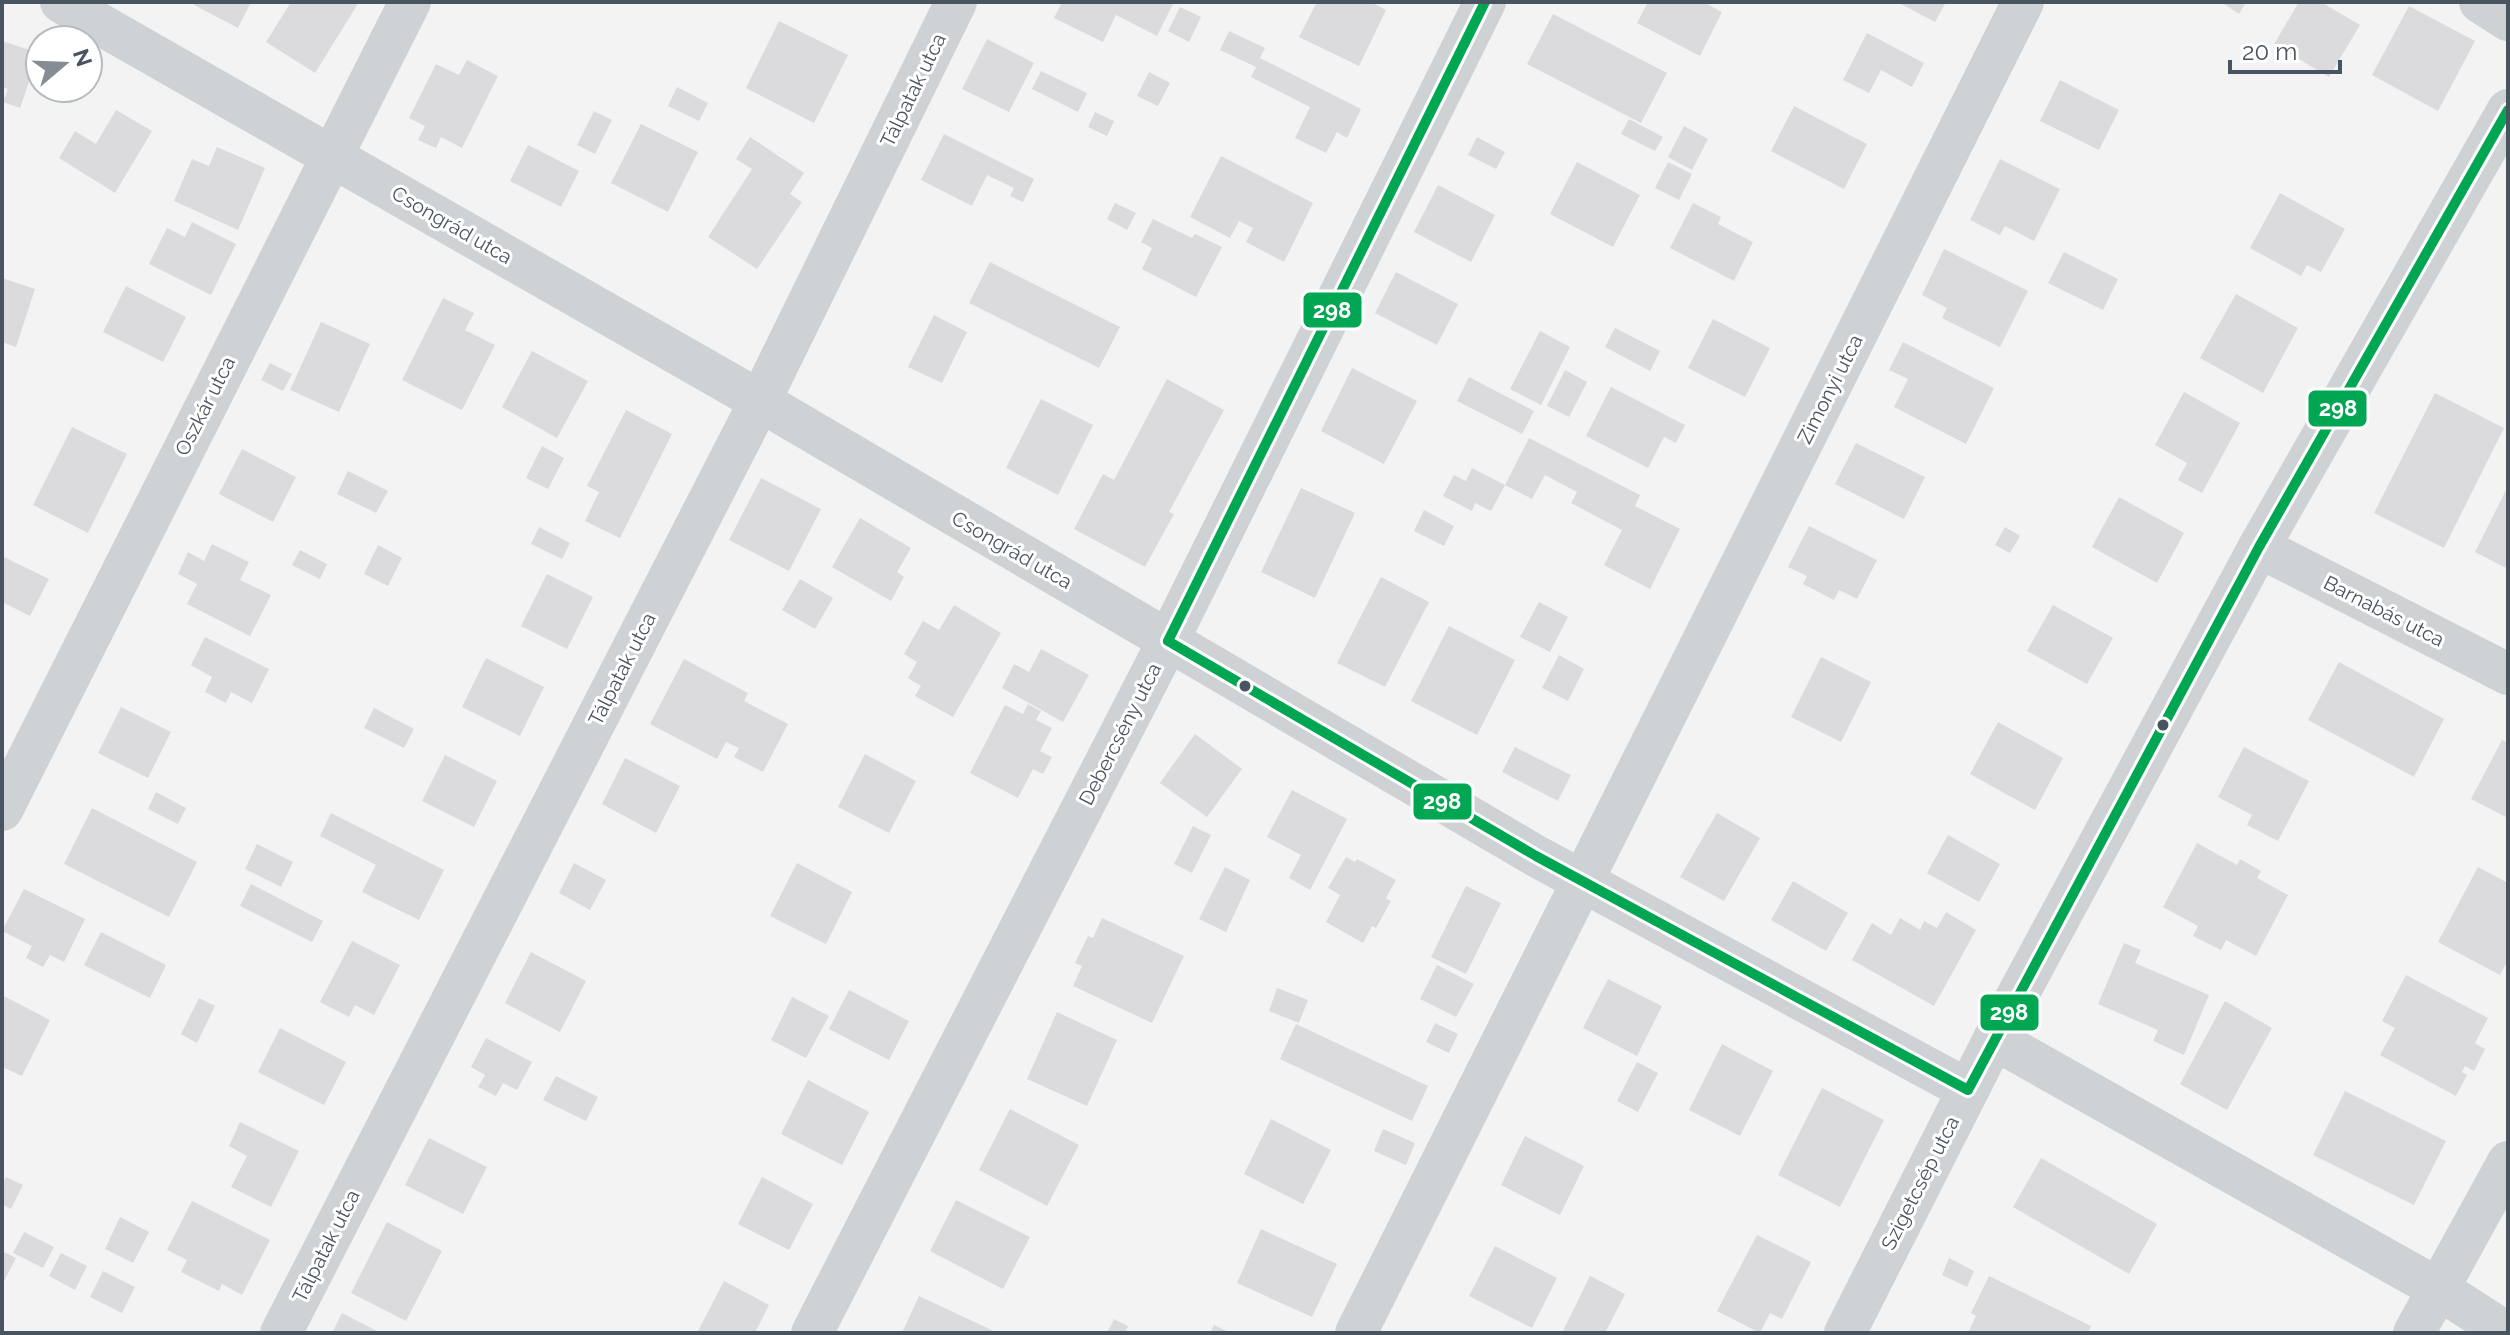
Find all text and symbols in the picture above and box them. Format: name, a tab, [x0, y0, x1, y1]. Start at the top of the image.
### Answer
north arrow	[24, 24, 104, 104]
scale bar	[2230, 24, 2340, 74]
street label: Tálpatak utca	[875, 29, 951, 151]
text: 20 m	[2242, 37, 2297, 66]
text: N	[68, 45, 98, 70]
street label: Csongrád utca	[388, 181, 516, 269]
line badge: 298	[1302, 291, 1363, 329]
text: 298	[1313, 297, 1351, 323]
street label: Zimonyi utca	[1792, 330, 1868, 448]
street label: Oszkár utca	[170, 352, 240, 460]
line badge: 298	[2307, 389, 2368, 428]
text: 298	[2319, 395, 2357, 421]
street label: Csongrád utca	[948, 506, 1076, 594]
street label: Barnabás utca	[2320, 570, 2448, 652]
street label: Tálpatak utca	[583, 609, 661, 729]
street label: Debercsény utca	[1074, 659, 1166, 809]
unlabelled marker	[1237, 678, 1253, 694]
unlabelled marker	[2155, 717, 2171, 733]
line badge: 298	[1412, 782, 1473, 821]
text: 298	[1423, 788, 1461, 814]
line badge: 298	[1979, 993, 2040, 1032]
text: 298	[1990, 999, 2028, 1025]
street label: Szigetcsép utca	[1876, 1112, 1964, 1254]
street label: Tálpatak utca	[287, 1186, 365, 1306]

